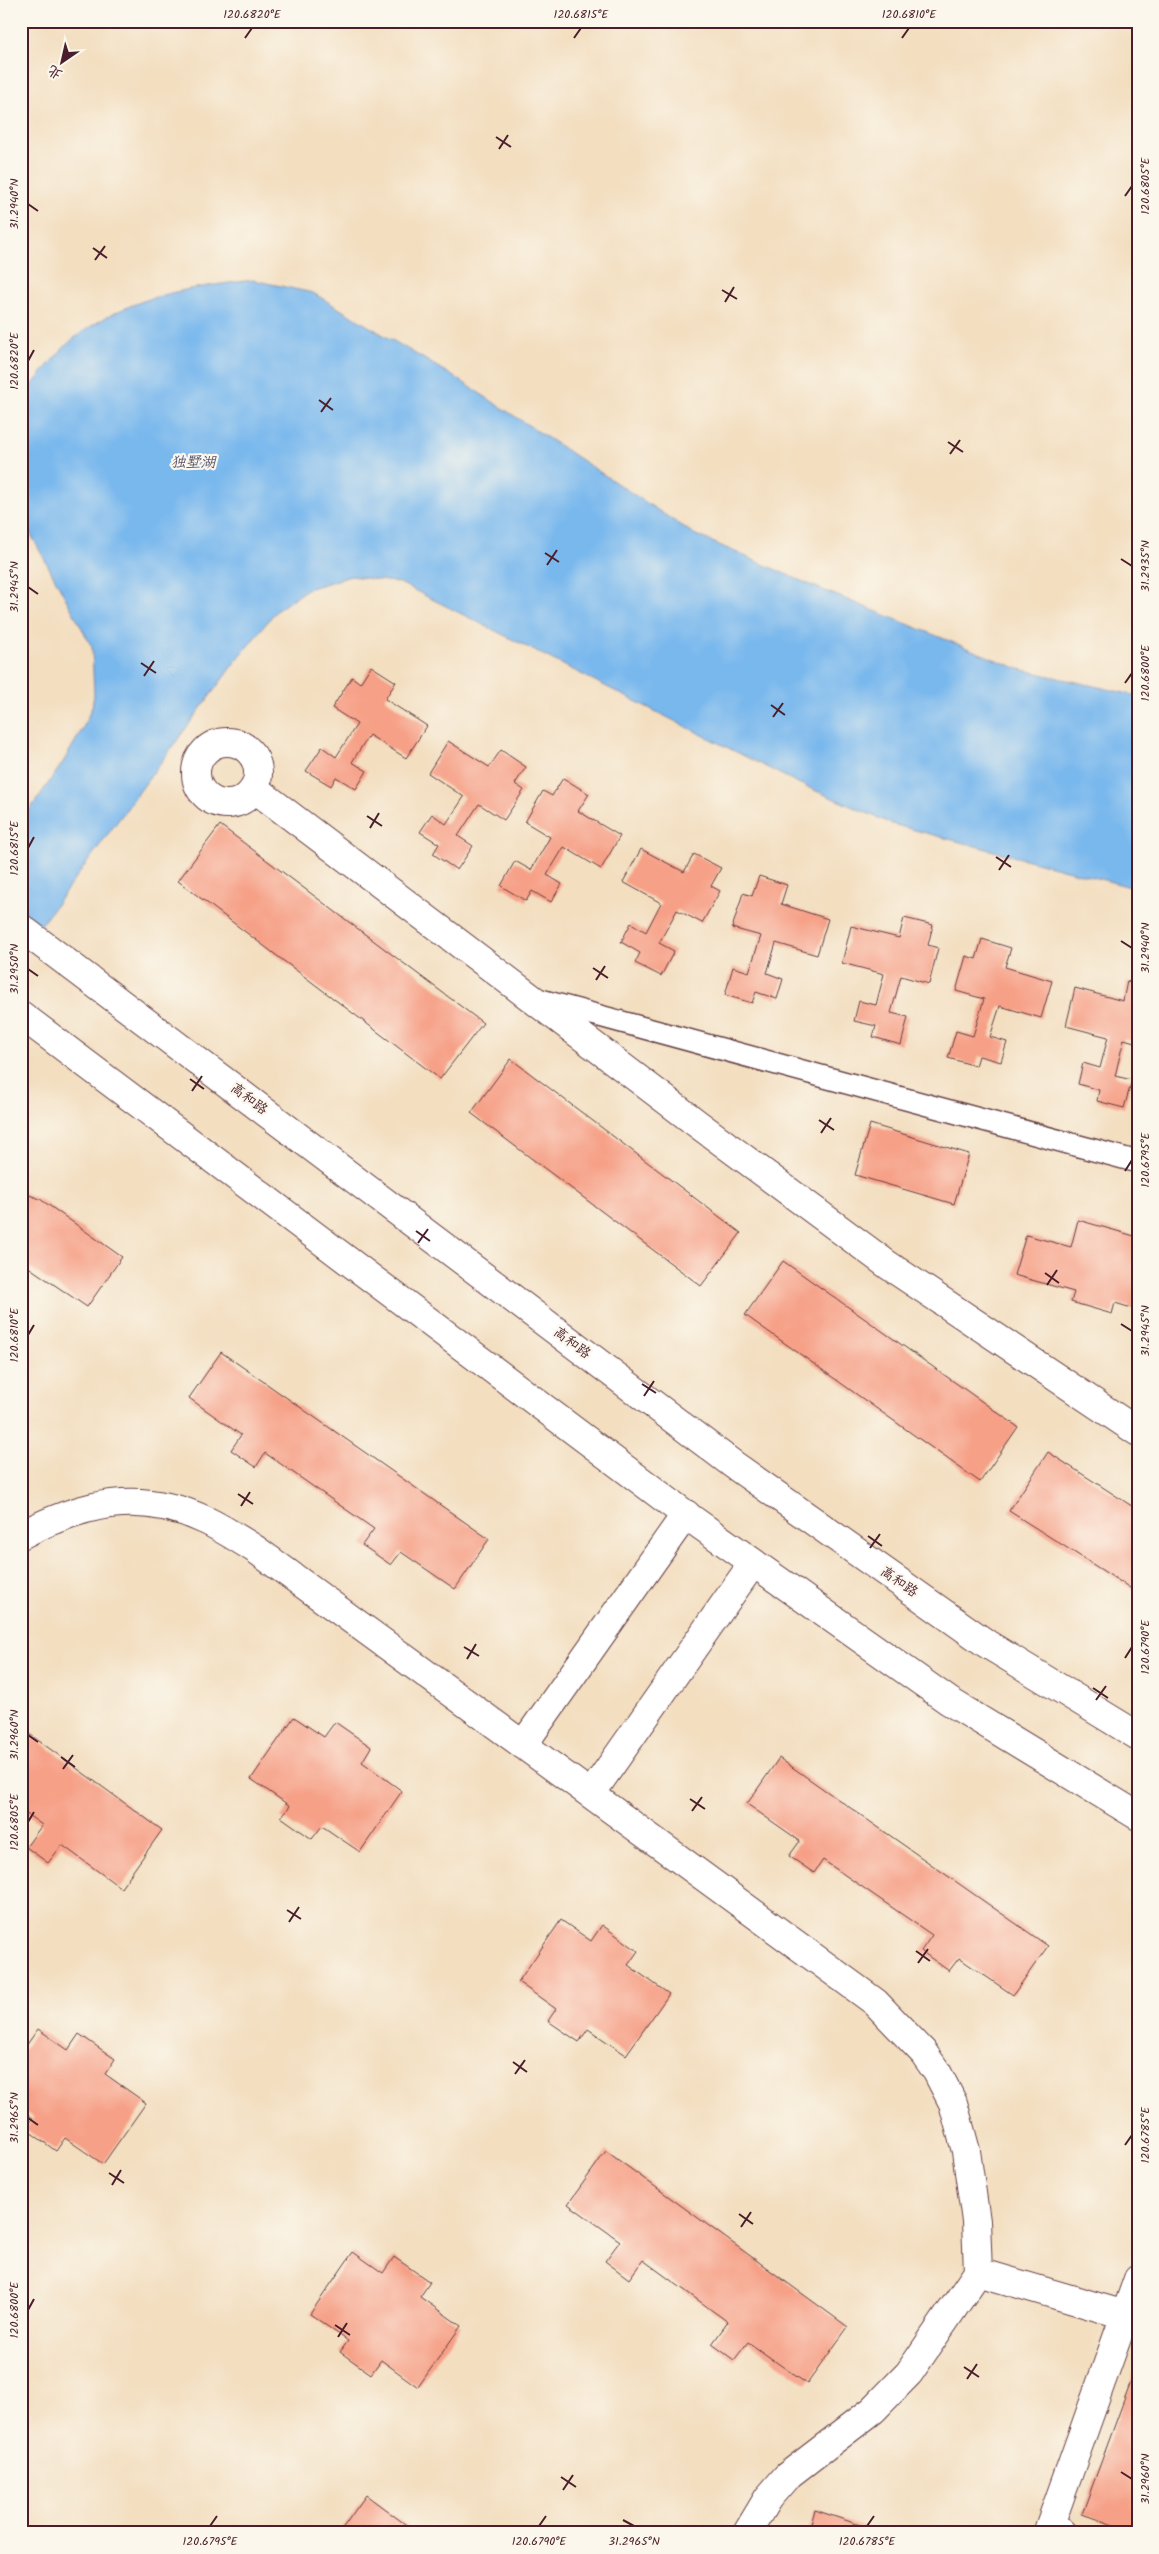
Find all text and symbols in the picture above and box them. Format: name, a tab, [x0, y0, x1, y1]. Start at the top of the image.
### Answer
text: 120.6820°E	[223, 5, 282, 24]
text: 120.6815°E	[554, 5, 609, 24]
text: 120.6810°E	[882, 5, 937, 24]
north arrow	[38, 38, 88, 88]
text: 北	[43, 59, 67, 85]
text: 120.6805°E	[1136, 157, 1155, 215]
text: 31.2940°N	[5, 178, 24, 230]
text: 120.6820°E	[5, 331, 24, 390]
water label: 独墅湖	[170, 451, 217, 475]
text: 31.2935°N	[1136, 540, 1155, 592]
text: 31.2945°N	[5, 561, 24, 613]
text: 120.6800°E	[1136, 644, 1155, 701]
text: 120.6815°E	[5, 820, 24, 875]
text: 31.2940°N	[1136, 922, 1155, 974]
text: 31.2950°N	[5, 944, 24, 994]
street label: 高和路	[226, 1078, 272, 1120]
text: 120.6795°E	[1136, 1131, 1155, 1188]
text: 31.2945°N	[1136, 1305, 1155, 1357]
text: 120.6810°E	[5, 1307, 24, 1362]
street label: 高和路	[549, 1322, 595, 1364]
street label: 高和路	[875, 1561, 923, 1603]
text: 120.6790°E	[1136, 1619, 1155, 1674]
text: 31.2960°N	[5, 1709, 24, 1761]
text: 120.6805°E	[5, 1793, 24, 1851]
text: 31.2965°N	[5, 2092, 24, 2144]
text: 120.6785°E	[1136, 2106, 1155, 2163]
text: 120.6800°E	[5, 2281, 24, 2338]
text: 31.2960°N	[1136, 2453, 1155, 2505]
text: 120.6795°E	[182, 2532, 239, 2551]
text: 120.6790°E	[512, 2532, 567, 2551]
text: 31.2965°N	[608, 2532, 660, 2551]
text: 120.6785°E	[839, 2532, 896, 2551]

